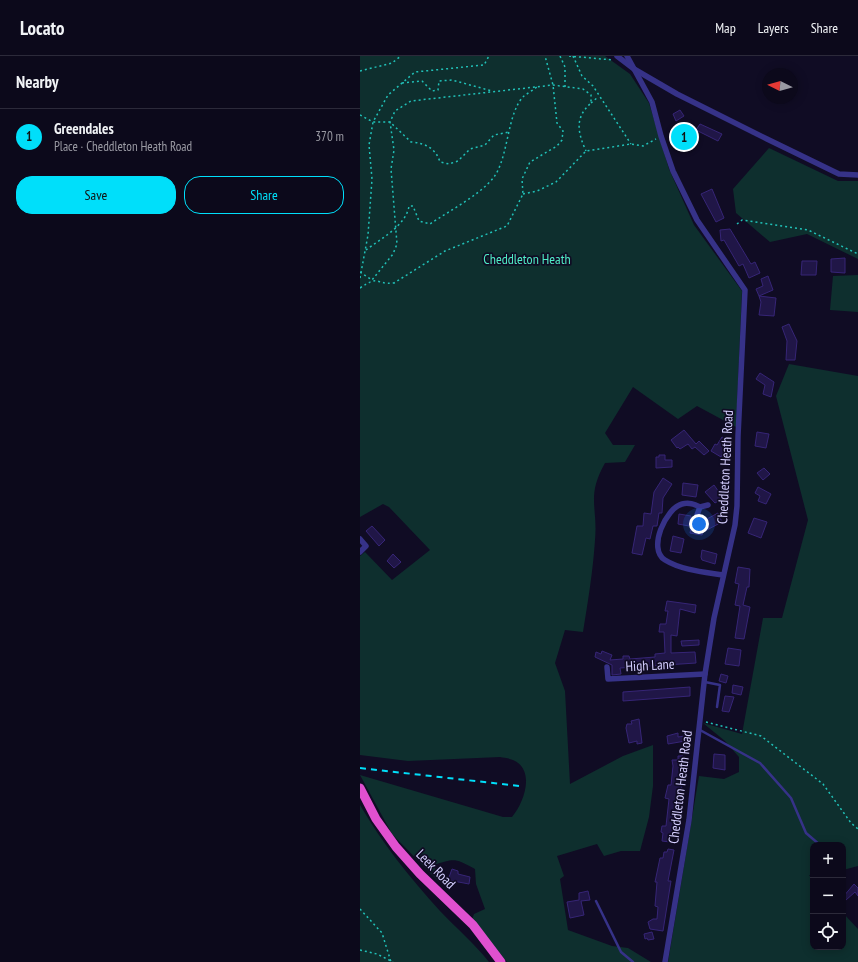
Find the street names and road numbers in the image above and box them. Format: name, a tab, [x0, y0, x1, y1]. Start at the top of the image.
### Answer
street label: Cheddleton Heath Road	[713, 410, 737, 524]
street label: High Lane	[625, 655, 675, 675]
street label: Cheddleton Heath Road	[664, 729, 696, 845]
street label: Leek Road	[412, 845, 460, 893]

